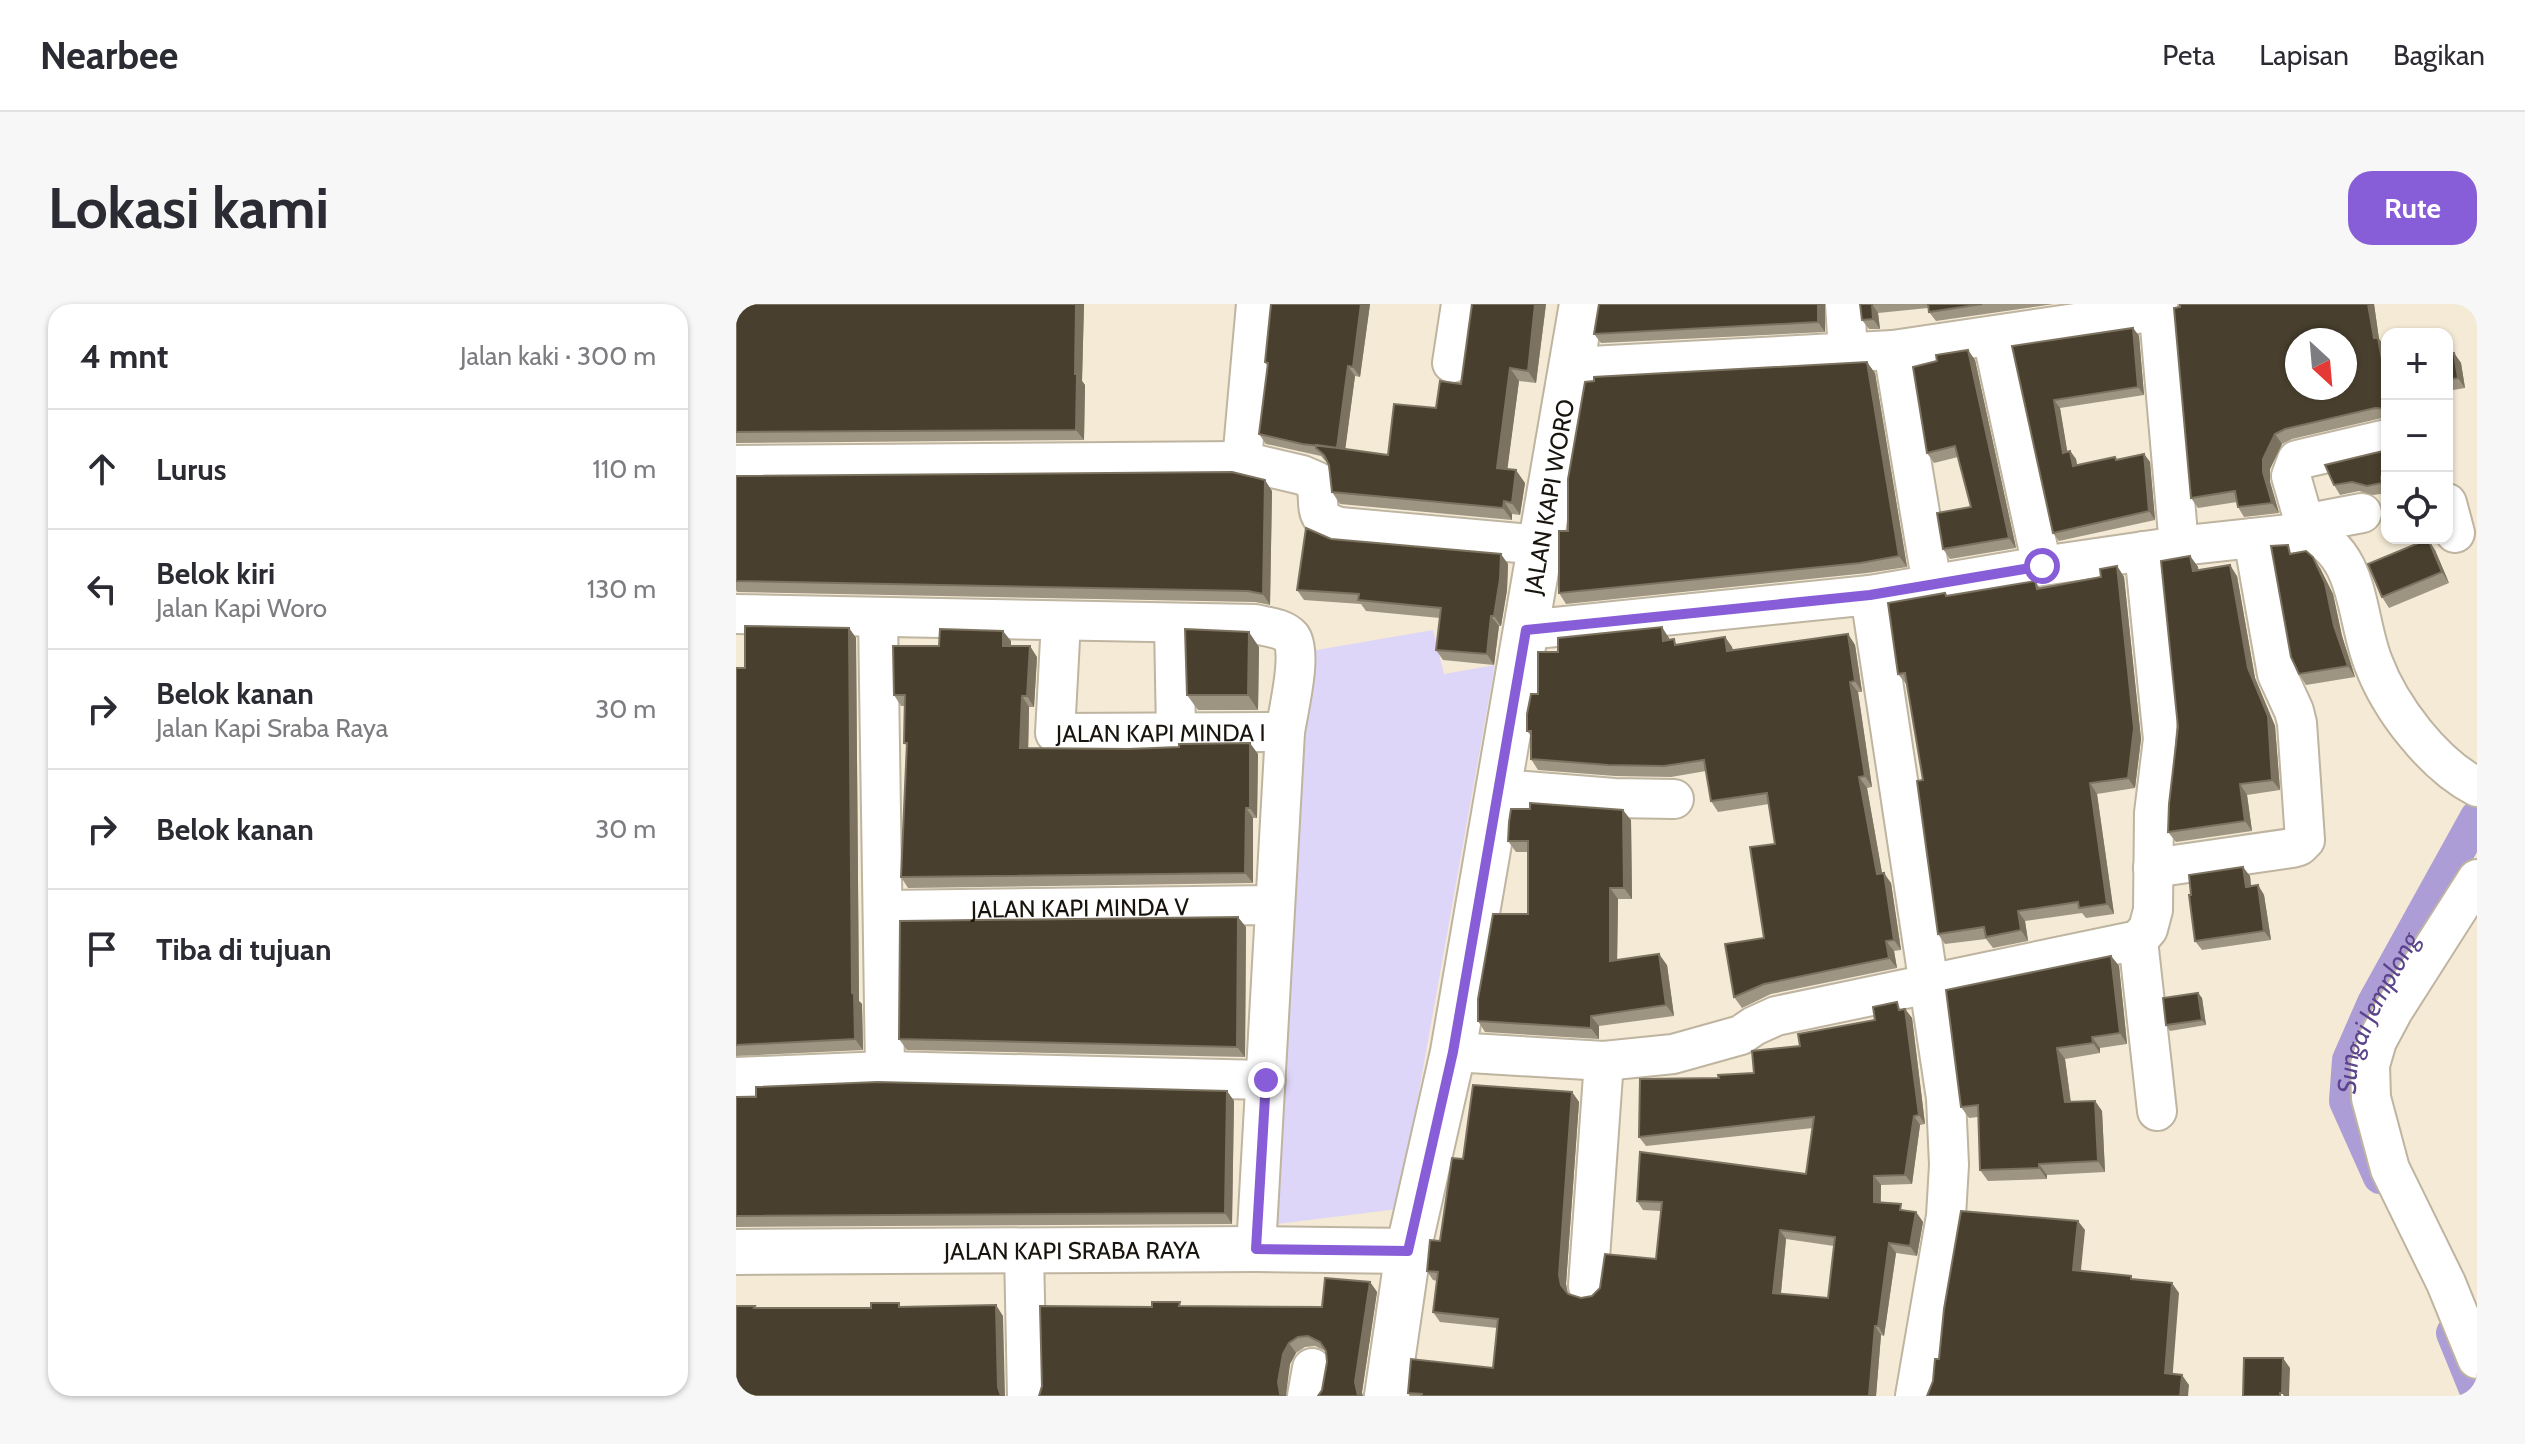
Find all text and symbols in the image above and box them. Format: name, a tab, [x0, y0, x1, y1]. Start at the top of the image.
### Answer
text: Nearbee	[40, 32, 178, 79]
text: Peta	[2162, 38, 2215, 72]
text: Lapisan	[2259, 38, 2349, 72]
text: Bagikan	[2393, 38, 2485, 72]
button: Rute	[2348, 171, 2477, 245]
text: Lokasi kami	[48, 174, 329, 242]
north arrow	[2285, 328, 2357, 400]
map controls	[2381, 328, 2453, 544]
button: +	[2381, 328, 2453, 400]
text: 4 mnt	[80, 335, 169, 377]
text: Jalan kaki · 300 m	[460, 340, 656, 372]
street label: JALAN KAPI WORO	[1518, 397, 1580, 598]
button: −	[2381, 400, 2453, 472]
icon: ahead	[80, 447, 124, 491]
text: Lurus	[156, 451, 227, 488]
text: 110 m	[592, 453, 656, 485]
button: locate	[2381, 472, 2453, 544]
route start	[2024, 548, 2060, 584]
text: Belok kiri	[156, 555, 275, 592]
icon: left	[80, 567, 124, 611]
text: 130 m	[587, 573, 656, 605]
text: Jalan Kapi Woro	[156, 592, 327, 624]
text: Belok kanan	[156, 675, 314, 712]
icon: right	[80, 687, 124, 731]
text: 30 m	[595, 693, 656, 725]
text: Jalan Kapi Sraba Raya	[156, 712, 388, 744]
street label: JALAN KAPI MINDA I	[1055, 718, 1266, 747]
icon: right	[80, 807, 124, 851]
text: Belok kanan	[156, 811, 314, 848]
text: 30 m	[595, 813, 656, 845]
street label: JALAN KAPI MINDA V	[970, 892, 1190, 923]
water label: Sungai Jemplong	[2331, 925, 2427, 1095]
icon: arrive	[80, 927, 124, 971]
text: Tiba di tujuan	[156, 931, 332, 968]
route end	[1248, 1062, 1284, 1098]
street label: JALAN KAPI SRABA RAYA	[943, 1235, 1200, 1265]

